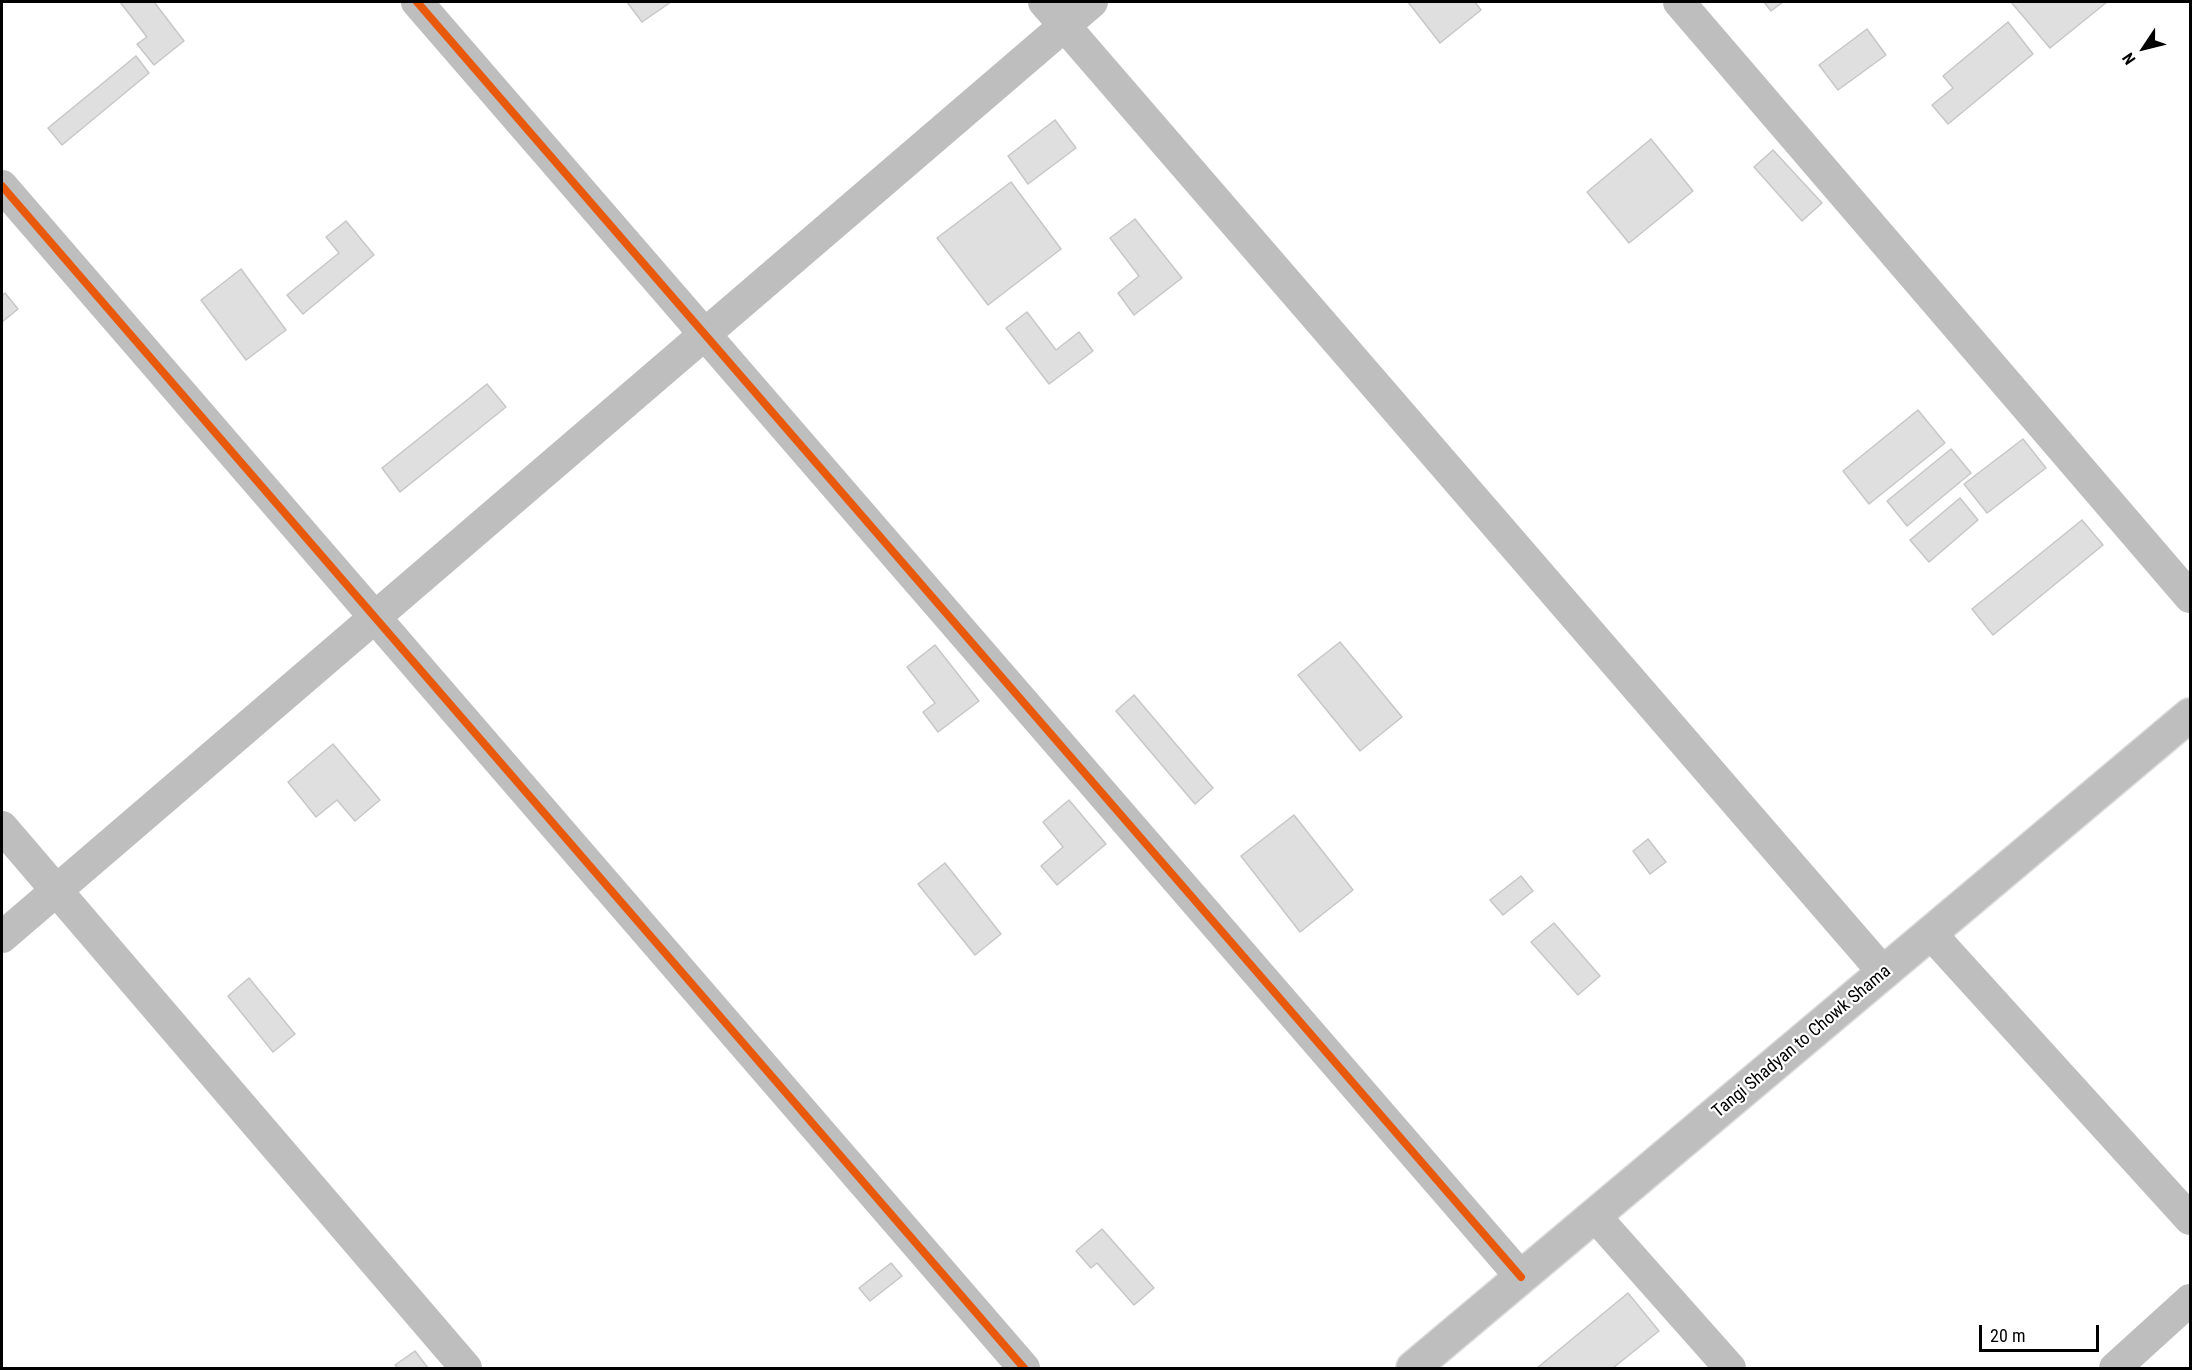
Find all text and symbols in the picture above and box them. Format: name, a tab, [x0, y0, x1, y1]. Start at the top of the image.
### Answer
north arrow	[2114, 18, 2174, 78]
text: N	[2118, 49, 2139, 68]
street label: Tangi Shadyan to Chowk Shama	[1708, 961, 1896, 1123]
scale bar	[1982, 1313, 2102, 1351]
text: 20 m	[1990, 1325, 2025, 1346]

